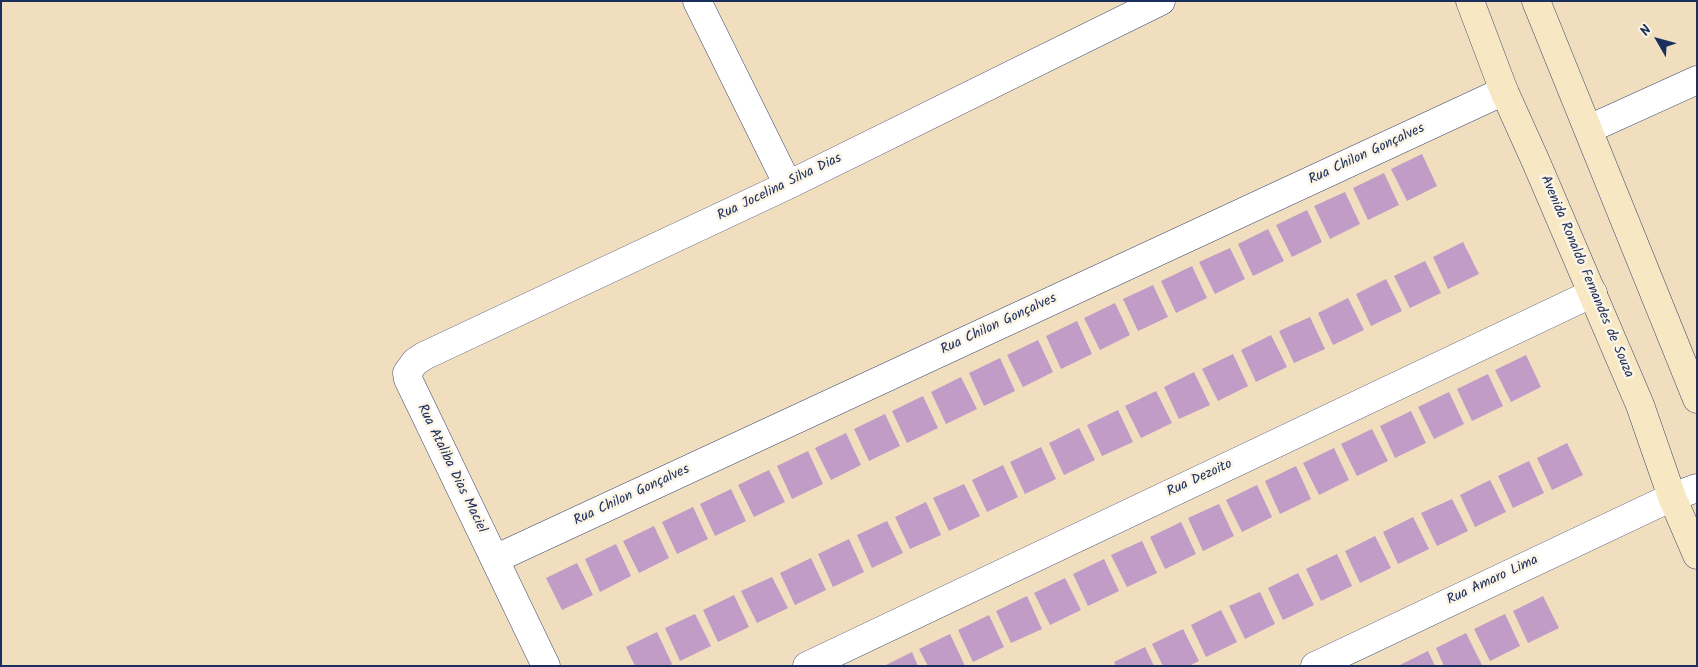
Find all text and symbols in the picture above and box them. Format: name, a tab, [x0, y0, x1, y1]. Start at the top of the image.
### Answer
north arrow	[1633, 15, 1683, 65]
text: N	[1635, 21, 1658, 41]
street label: Rua Chilon Gonçalves	[1306, 121, 1428, 189]
street label: Rua Jocelina Silva Dias	[715, 151, 845, 225]
street label: Avenida Ronaldo Fernandes de Souza	[1536, 173, 1636, 381]
street label: Rua Chilon Gonçalves	[938, 291, 1060, 359]
street label: Rua Ataliba Dias Maciel	[412, 402, 490, 536]
street label: Rua Dezoito	[1165, 457, 1235, 501]
street label: Rua Chilon Gonçalves	[571, 462, 693, 530]
street label: Rua Amaro Lima	[1445, 553, 1541, 609]

